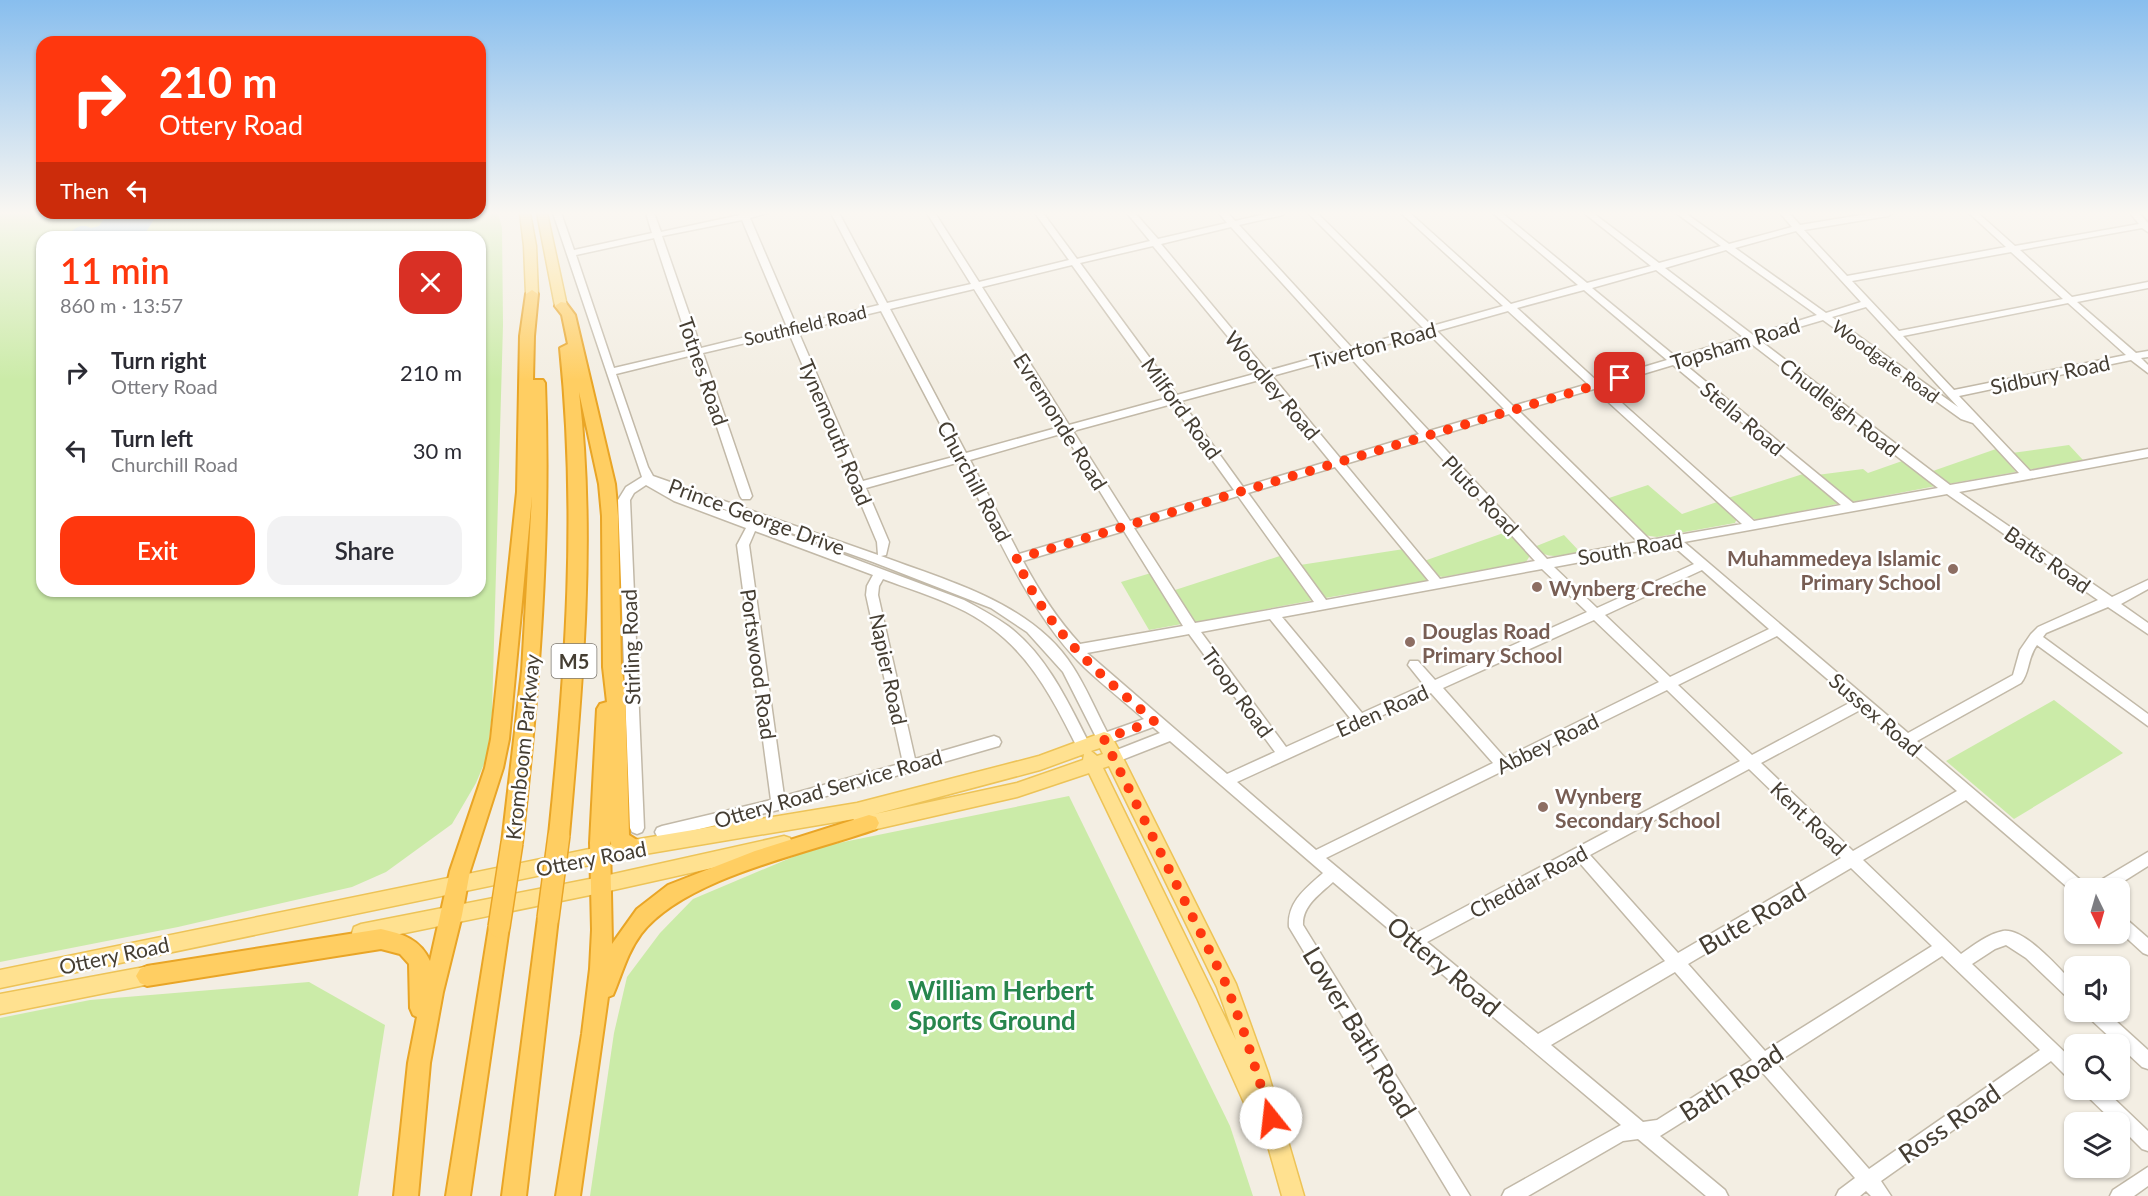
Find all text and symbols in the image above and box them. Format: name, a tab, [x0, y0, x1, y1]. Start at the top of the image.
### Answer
text: 210 m	[159, 57, 277, 107]
icon: right	[60, 60, 138, 138]
text: Ottery Road	[159, 108, 303, 141]
icon: left	[121, 174, 154, 207]
text: Then	[60, 177, 109, 204]
text: 11 min	[60, 248, 170, 292]
button: close	[399, 251, 462, 314]
text: 860 m · 13:57	[60, 293, 183, 317]
street label: Southfield Road	[742, 300, 868, 350]
street label: Topsham Road	[1667, 311, 1803, 375]
street label: Totnes Road	[674, 314, 734, 428]
street label: Woodgate Road	[1828, 315, 1944, 407]
street label: Tiverton Road	[1307, 316, 1439, 374]
street label: Woodley Road	[1220, 326, 1326, 444]
text: Turn right	[111, 347, 206, 374]
street label: Evremonde Road	[1009, 348, 1113, 494]
street label: Sidbury Road	[1988, 349, 2112, 399]
street label: Milford Road	[1137, 352, 1227, 464]
pin	[1594, 352, 1645, 403]
street label: Chudleigh Road	[1775, 353, 1905, 461]
street label: Tynemouth Road	[794, 355, 878, 509]
icon: right	[60, 356, 93, 389]
text: 210 m	[400, 359, 462, 386]
icon: arrive	[1603, 361, 1636, 394]
text: Ottery Road	[111, 374, 218, 398]
street label: Stella Road	[1696, 376, 1790, 460]
street label: Churchill Road	[933, 416, 1017, 546]
text: Turn left	[111, 425, 193, 452]
icon: left	[60, 434, 93, 467]
text: 30 m	[413, 437, 462, 464]
street label: Pluto Road	[1438, 450, 1524, 540]
text: Churchill Road	[111, 452, 238, 476]
street label: Prince George Drive	[665, 472, 849, 560]
button: Exit	[60, 516, 255, 585]
button: Share	[267, 516, 462, 585]
street label: Batts Road	[2000, 520, 2096, 598]
street label: South Road	[1576, 526, 1684, 570]
place label: Muhammedeya Islamic Primary School	[1727, 545, 1941, 594]
marker: Muhammedeya Islamic Primary School	[1946, 562, 1960, 576]
place label: Wynberg Creche	[1549, 575, 1706, 600]
marker: Wynberg Creche	[1530, 580, 1544, 594]
street label: Portswood Road	[736, 587, 782, 741]
street label: Stirling Road	[615, 589, 645, 705]
street label: Napier Road	[865, 611, 913, 727]
place label: Douglas Road Primary School	[1422, 618, 1563, 667]
marker: Douglas Road Primary School	[1403, 635, 1417, 649]
street label: Troop Road	[1197, 642, 1279, 742]
road number: M5	[552, 644, 596, 678]
street label: Kromboom Parkway	[500, 653, 544, 841]
street label: Sussex Road	[1825, 667, 1927, 761]
street label: Eden Road	[1332, 679, 1432, 741]
street label: Abbey Road	[1492, 707, 1602, 779]
street label: Ottery Road Service Road	[711, 743, 945, 833]
street label: Kent Road	[1766, 776, 1852, 860]
place label: Wynberg Secondary School	[1555, 783, 1720, 832]
marker: Wynberg Secondary School	[1536, 800, 1550, 814]
street label: Ottery Road	[534, 835, 648, 881]
street label: Cheddar Road	[1465, 839, 1591, 923]
street label: Bute Road	[1693, 875, 1811, 961]
north arrow	[2064, 878, 2130, 944]
map controls	[2064, 878, 2130, 1178]
street label: Ottery Road	[1381, 909, 1507, 1023]
street label: Ottery Road	[57, 931, 171, 979]
street label: Lower Bath Road	[1296, 941, 1424, 1123]
button: sound	[2064, 956, 2130, 1022]
place label: William Herbert Sports Ground	[908, 974, 1094, 1036]
marker: William Herbert Sports Ground	[889, 998, 903, 1012]
button: search	[2064, 1034, 2130, 1100]
street label: Bath Road	[1673, 1037, 1789, 1127]
street label: Ross Road	[1892, 1076, 2006, 1170]
position arrow	[1239, 1086, 1303, 1150]
button: layers	[2064, 1112, 2130, 1178]

